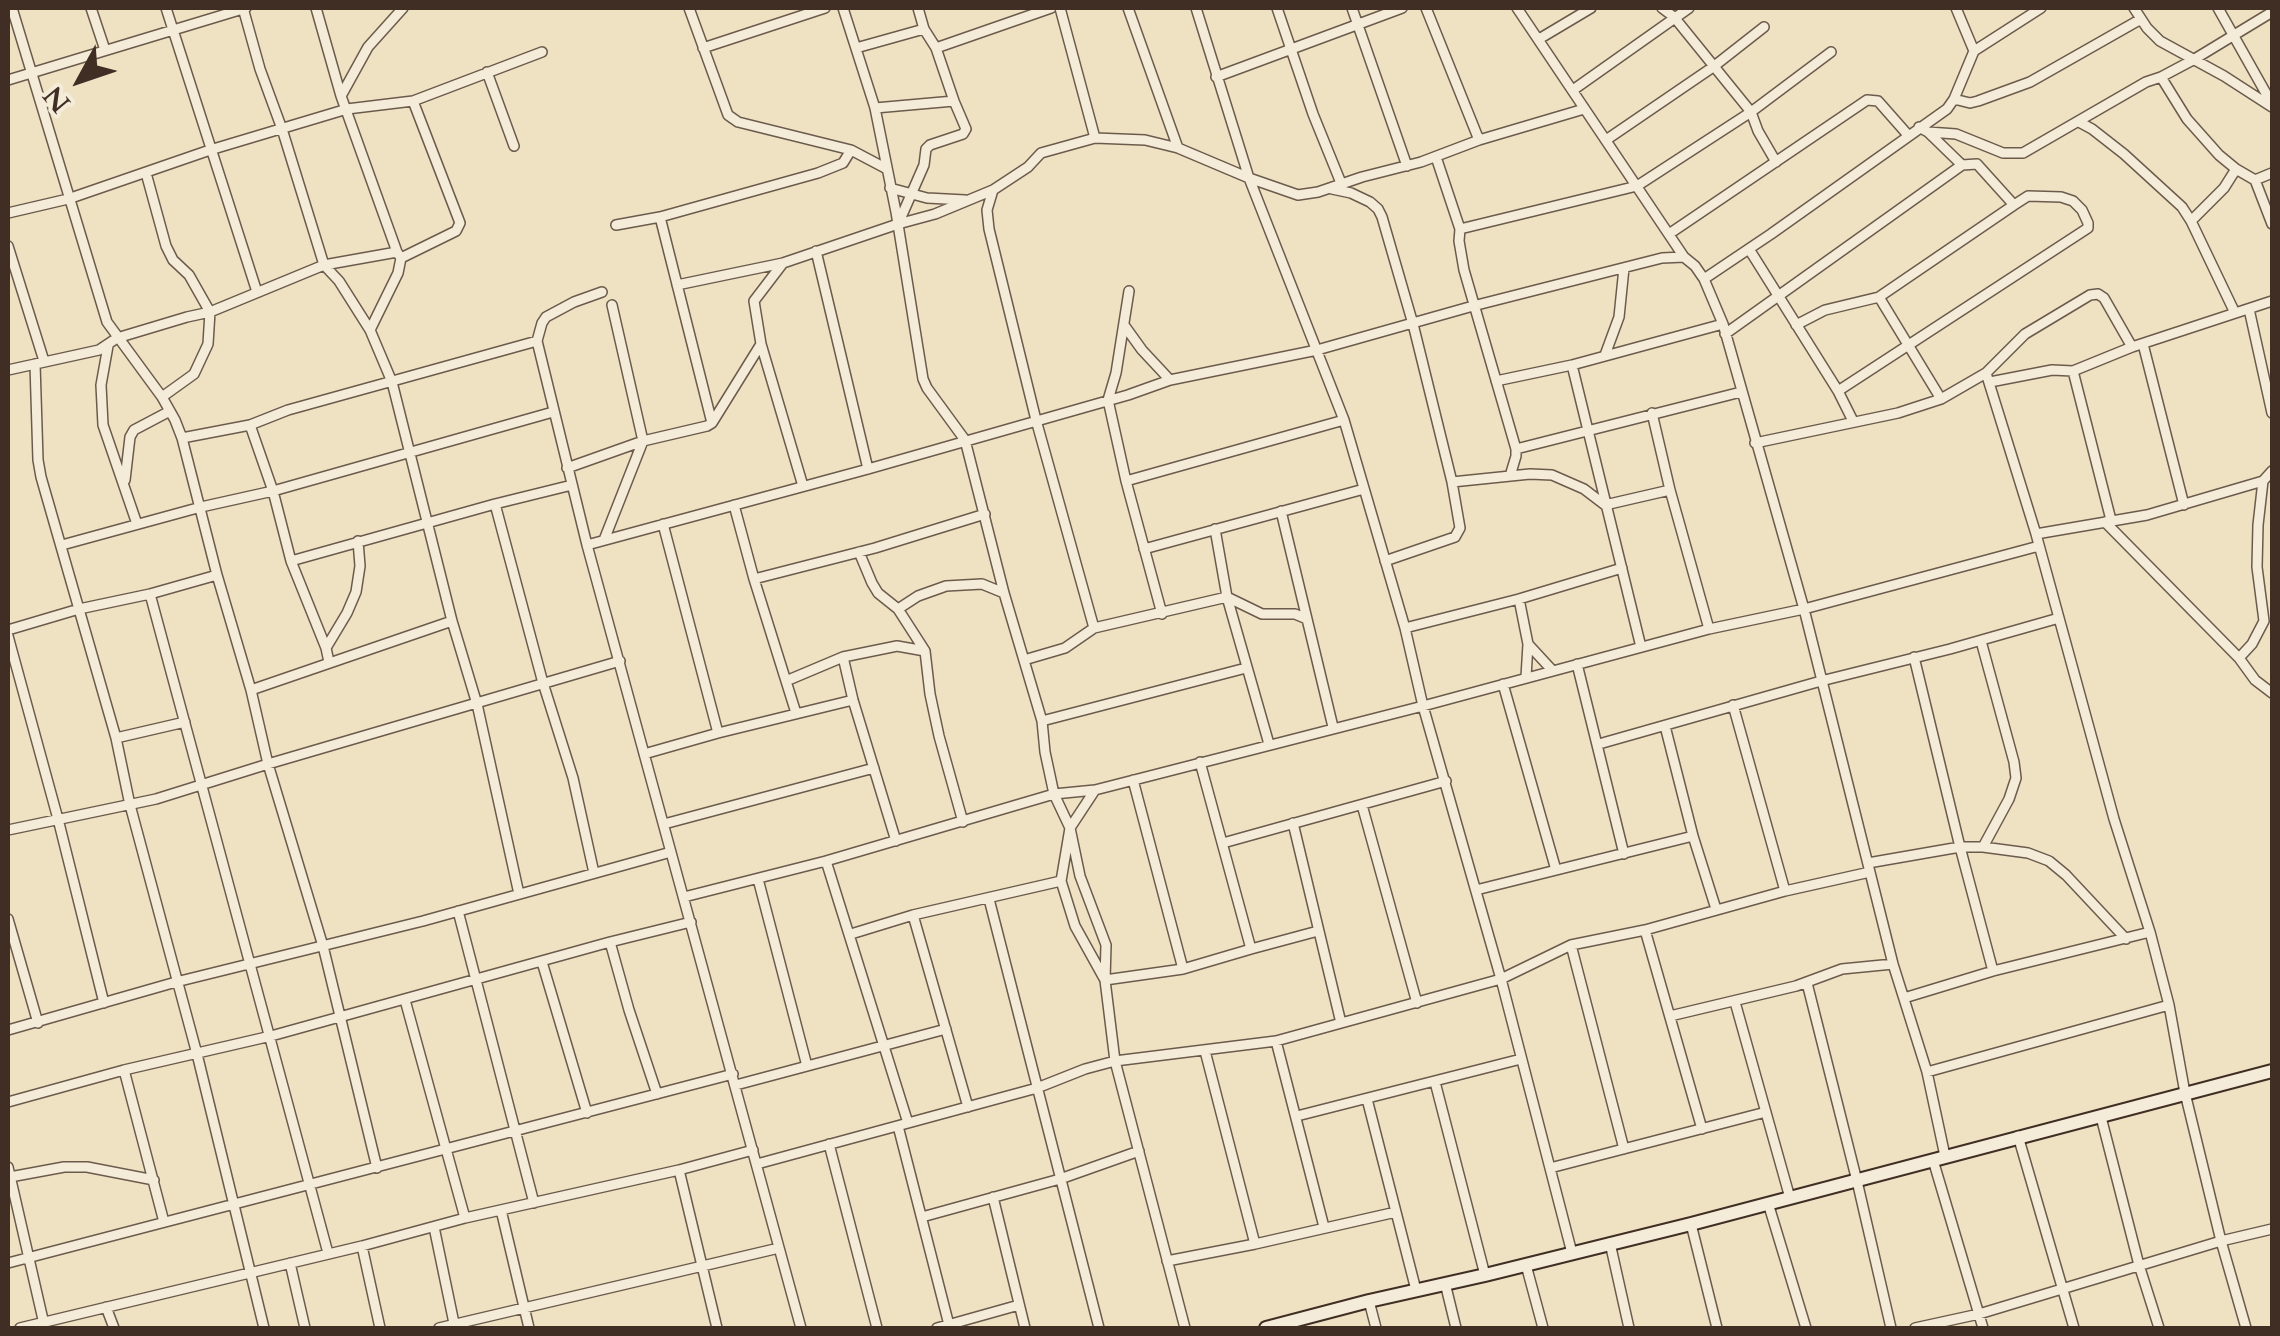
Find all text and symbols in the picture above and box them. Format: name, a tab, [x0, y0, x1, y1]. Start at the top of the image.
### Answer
north arrow	[30, 30, 130, 130]
text: N	[35, 78, 79, 121]

